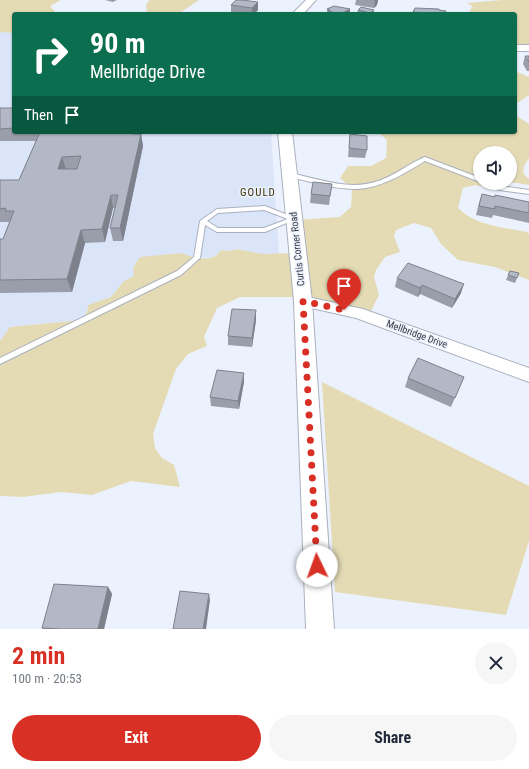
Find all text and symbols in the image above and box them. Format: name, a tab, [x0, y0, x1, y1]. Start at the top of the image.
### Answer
text: 90 m	[90, 27, 146, 60]
icon: right	[24, 28, 76, 80]
text: Mellbridge Drive	[90, 61, 205, 82]
icon: arrive	[61, 104, 83, 126]
text: Then	[24, 106, 53, 124]
map controls	[473, 146, 517, 190]
button: sound	[473, 146, 517, 190]
district label: GOULD	[240, 186, 276, 199]
street label: Curtis Corner Road	[288, 211, 306, 287]
pin	[327, 269, 361, 310]
icon: arrive	[333, 275, 355, 297]
street label: Mellbridge Drive	[385, 318, 449, 350]
position arrow	[296, 545, 338, 587]
text: 2 min	[12, 642, 65, 670]
button: close	[475, 642, 517, 684]
text: 100 m · 20:53	[12, 671, 82, 686]
button: Exit	[12, 715, 261, 761]
button: Share	[269, 715, 517, 761]

